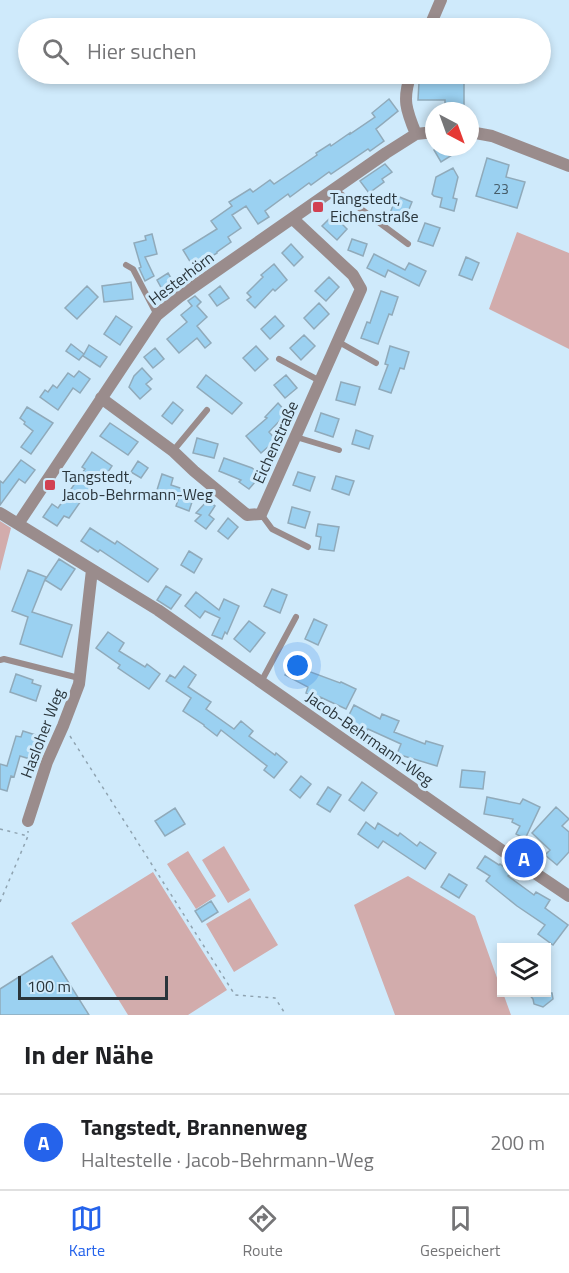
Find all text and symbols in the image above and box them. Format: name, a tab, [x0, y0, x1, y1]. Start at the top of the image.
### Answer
search box	[18, 18, 551, 84]
text: Hier suchen	[87, 34, 196, 68]
icon: search	[39, 35, 72, 68]
north arrow	[425, 102, 479, 156]
house number: 23	[493, 178, 509, 199]
place label: Tangstedt, Eichenstraße	[330, 186, 418, 228]
marker: Tangstedt, Eichenstraße	[311, 200, 325, 214]
street label: Hesterhörn	[143, 245, 219, 311]
street label: Eichenstraße	[246, 397, 304, 487]
place label: Tangstedt, Jacob-Behrmann-Weg	[62, 464, 213, 506]
marker: Tangstedt, Jacob-Behrmann-Weg	[43, 478, 57, 492]
your location	[283, 651, 312, 680]
street label: Hasloher Weg	[14, 685, 70, 781]
street label: Jacob-Behrmann-Weg	[301, 685, 439, 791]
pin: A	[504, 836, 544, 880]
map controls	[497, 943, 551, 997]
button: layers	[497, 943, 551, 997]
scale bar	[18, 973, 168, 1000]
text: 100 m	[27, 974, 71, 998]
text: In der Nähe	[24, 1035, 153, 1074]
text: Tangstedt, Brannenweg	[81, 1110, 307, 1144]
text: A	[37, 1127, 50, 1158]
text: 200 m	[490, 1127, 545, 1158]
text: Haltestelle · Jacob-Behrmann-Weg	[81, 1144, 374, 1175]
tab: Karte	[69, 1202, 105, 1262]
tab: Route	[242, 1202, 283, 1262]
tab: Gespeichert	[420, 1202, 500, 1262]

